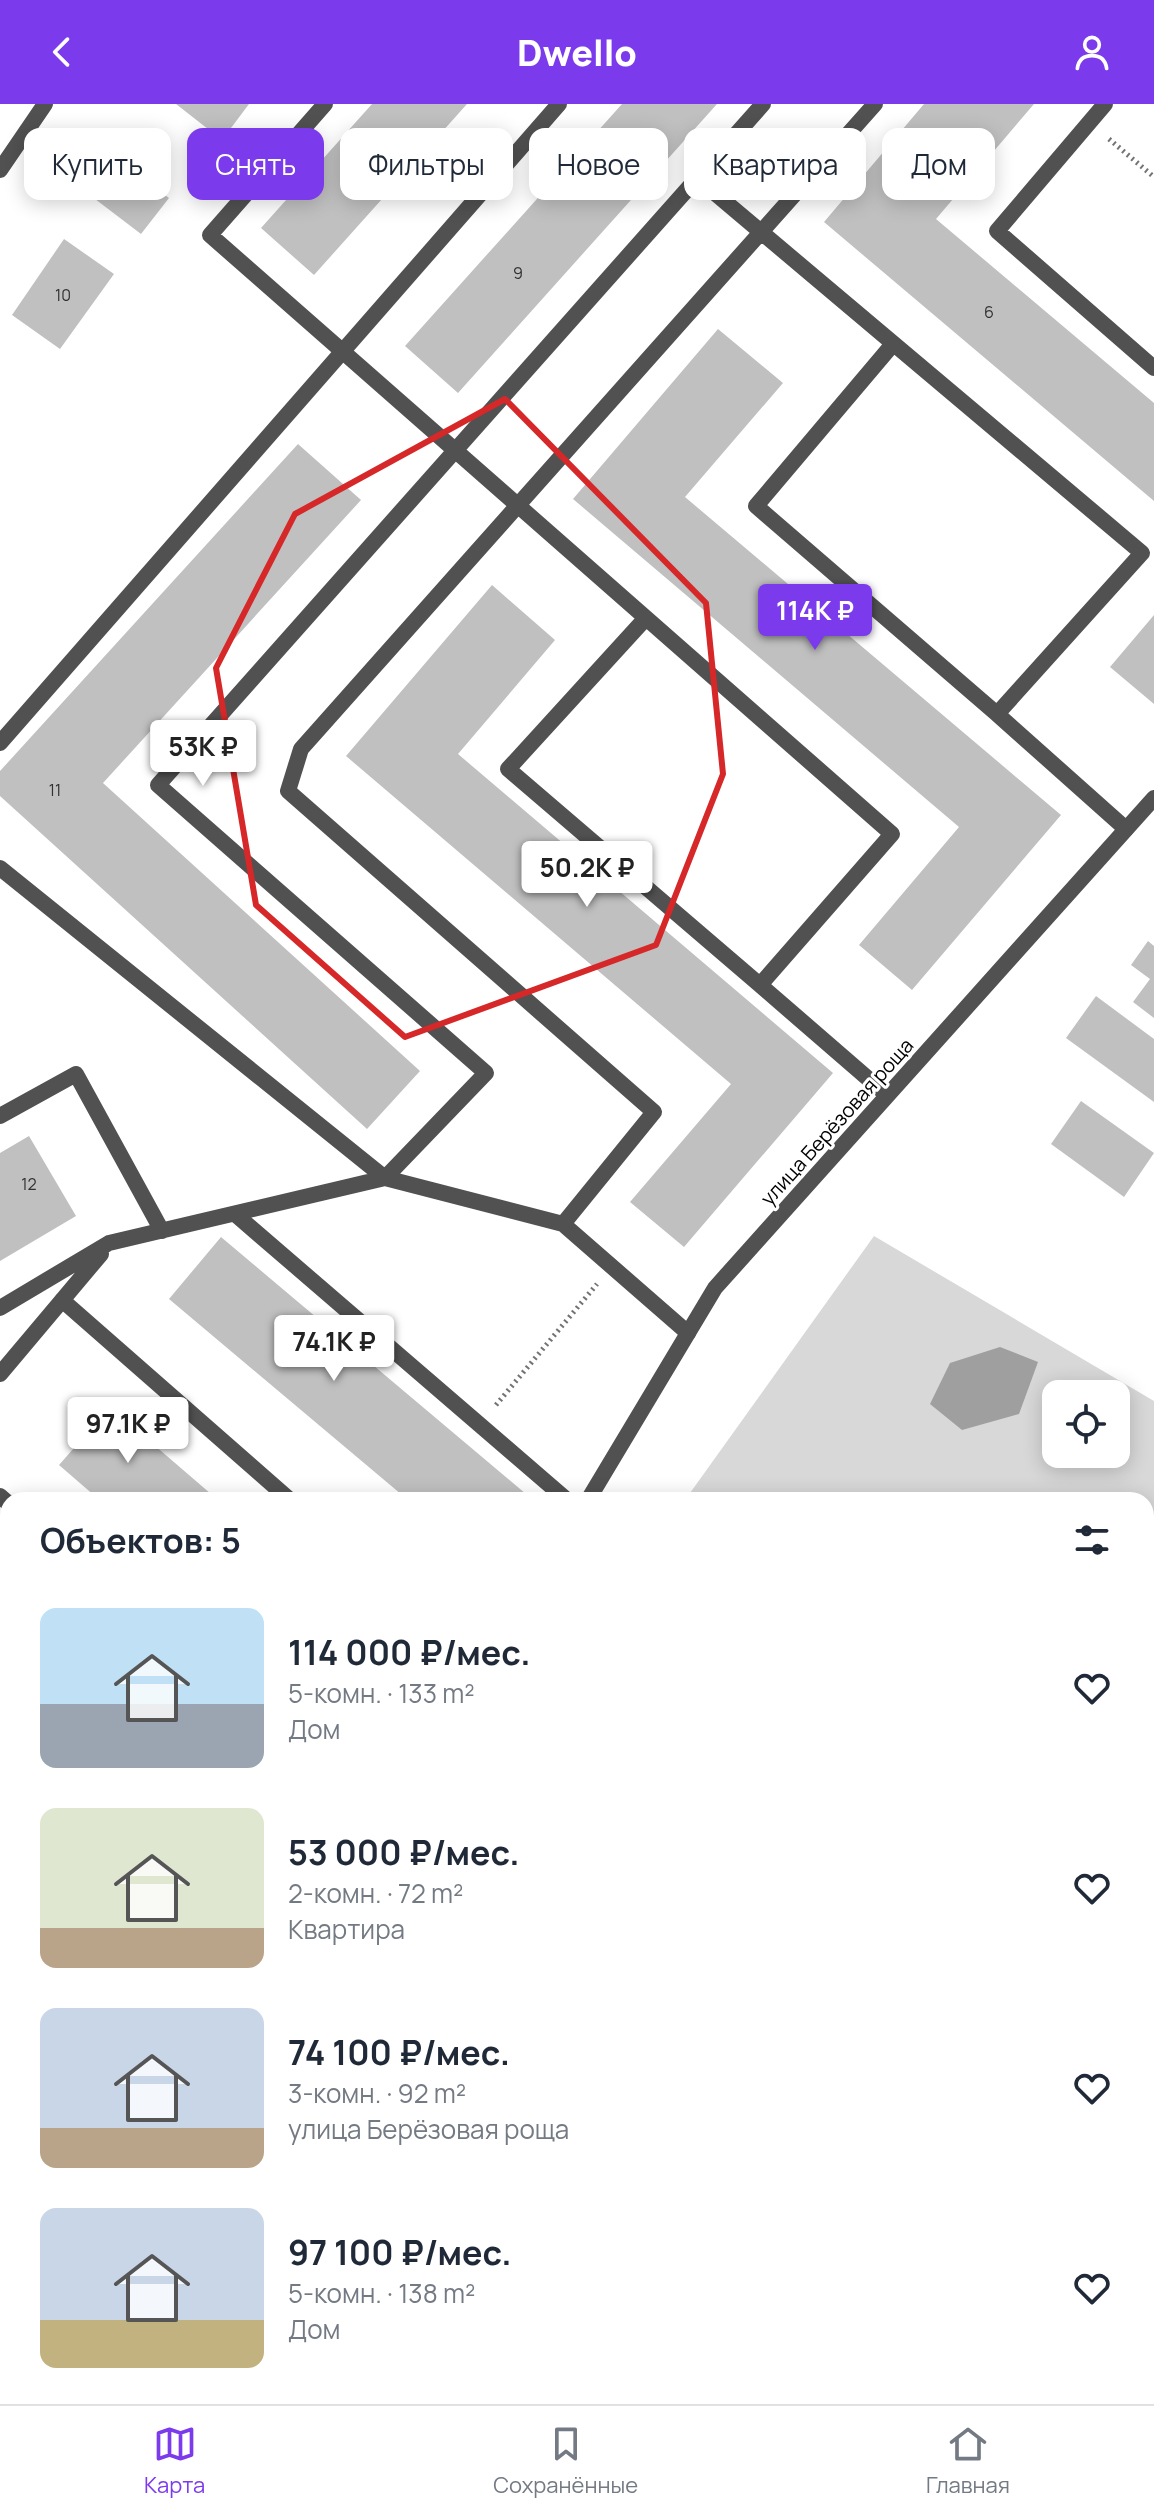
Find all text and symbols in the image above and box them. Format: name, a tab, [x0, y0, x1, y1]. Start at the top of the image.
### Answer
text: Dwello	[517, 28, 637, 77]
icon: back	[40, 30, 84, 74]
icon: person	[1070, 30, 1114, 74]
chip: Купить	[24, 128, 171, 200]
chip: Снять	[187, 128, 324, 200]
chip: Фильтры	[340, 128, 513, 200]
chip: Новое	[529, 128, 668, 200]
chip: Квартира	[684, 128, 866, 200]
chip: Дом	[882, 128, 995, 200]
house number: 9	[513, 262, 523, 284]
house number: 10	[55, 284, 71, 306]
house number: 6	[984, 301, 994, 323]
pin: 114K ₽	[750, 584, 880, 652]
text: 114K ₽	[776, 592, 854, 628]
pin: 53K ₽	[147, 720, 259, 788]
text: 53K ₽	[168, 728, 238, 764]
house number: 11	[49, 779, 61, 801]
pin: 50.2K ₽	[513, 841, 661, 909]
text: 50.2K ₽	[539, 849, 635, 885]
street label: улица Берёзовая роща	[754, 1032, 919, 1211]
house number: 12	[21, 1173, 37, 1195]
pin: 74.1K ₽	[260, 1315, 408, 1383]
text: 74.1K ₽	[292, 1323, 376, 1359]
map controls	[1042, 1380, 1130, 1468]
button: locate	[1042, 1380, 1130, 1468]
pin: 97.1K ₽	[54, 1397, 202, 1465]
text: 97.1K ₽	[86, 1405, 170, 1441]
text: Объектов: 5	[40, 1517, 241, 1563]
icon: filters	[1070, 1518, 1114, 1562]
text: 114 000 ₽/мес.	[288, 1629, 530, 1675]
icon: home	[104, 1640, 200, 1736]
icon: heart	[1070, 1666, 1114, 1710]
text: 5-комн. · 133 m²	[288, 1675, 475, 1711]
text: Дом	[288, 1711, 341, 1747]
text: 53 000 ₽/мес.	[288, 1829, 520, 1875]
icon: home	[104, 1840, 200, 1936]
icon: heart	[1070, 1866, 1114, 1910]
text: 2-комн. · 72 m²	[288, 1875, 464, 1911]
text: Квартира	[288, 1911, 405, 1947]
text: 74 100 ₽/мес.	[288, 2029, 510, 2075]
icon: home	[104, 2040, 200, 2136]
icon: heart	[1070, 2066, 1114, 2110]
text: 3-комн. · 92 m²	[288, 2075, 466, 2111]
text: улица Берёзовая роща	[288, 2111, 569, 2147]
text: 97 100 ₽/мес.	[288, 2229, 512, 2275]
icon: home	[104, 2240, 200, 2336]
icon: heart	[1070, 2266, 1114, 2310]
text: 5-комн. · 138 m²	[288, 2275, 475, 2311]
text: Дом	[288, 2311, 341, 2347]
tab: Карта	[144, 2422, 205, 2500]
tab: Сохранённые	[493, 2422, 638, 2500]
tab: Главная	[926, 2422, 1010, 2500]

